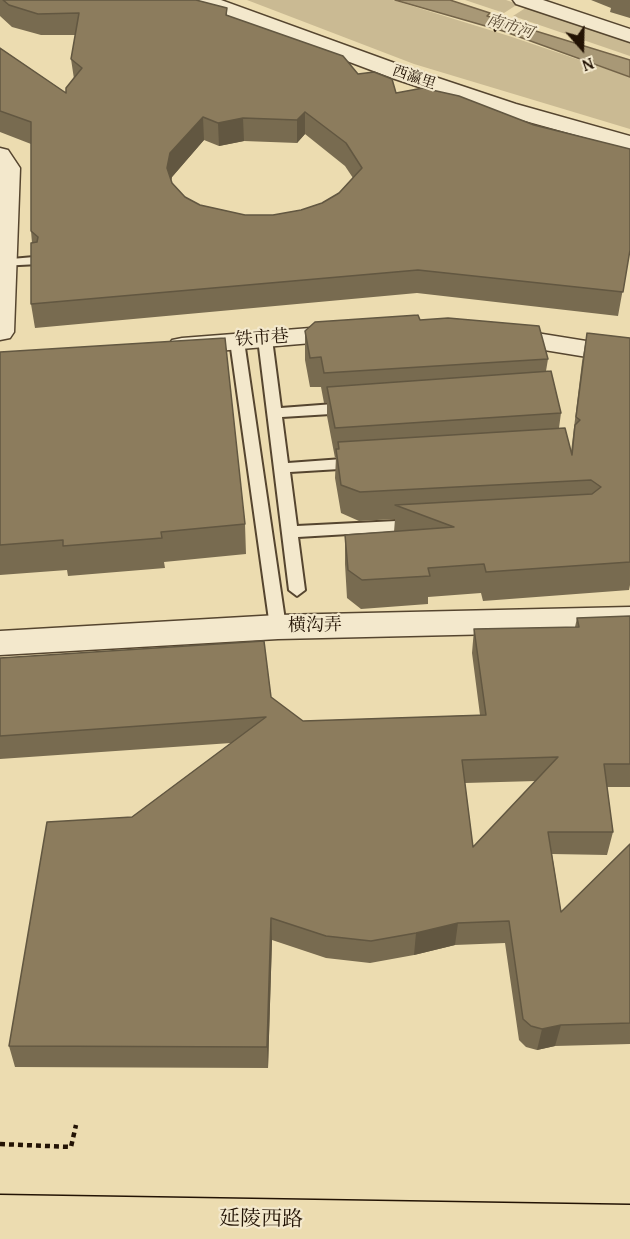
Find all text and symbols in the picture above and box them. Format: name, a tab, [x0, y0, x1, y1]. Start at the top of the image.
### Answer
water label: 南市河	[484, 10, 536, 44]
north arrow	[552, 18, 612, 78]
text: N	[579, 52, 597, 78]
street label: 西瀛里	[390, 62, 438, 94]
street label: 铁市巷	[234, 326, 290, 352]
street label: 横沟弄	[288, 615, 342, 637]
street label: 延陵西路	[219, 1207, 303, 1233]

